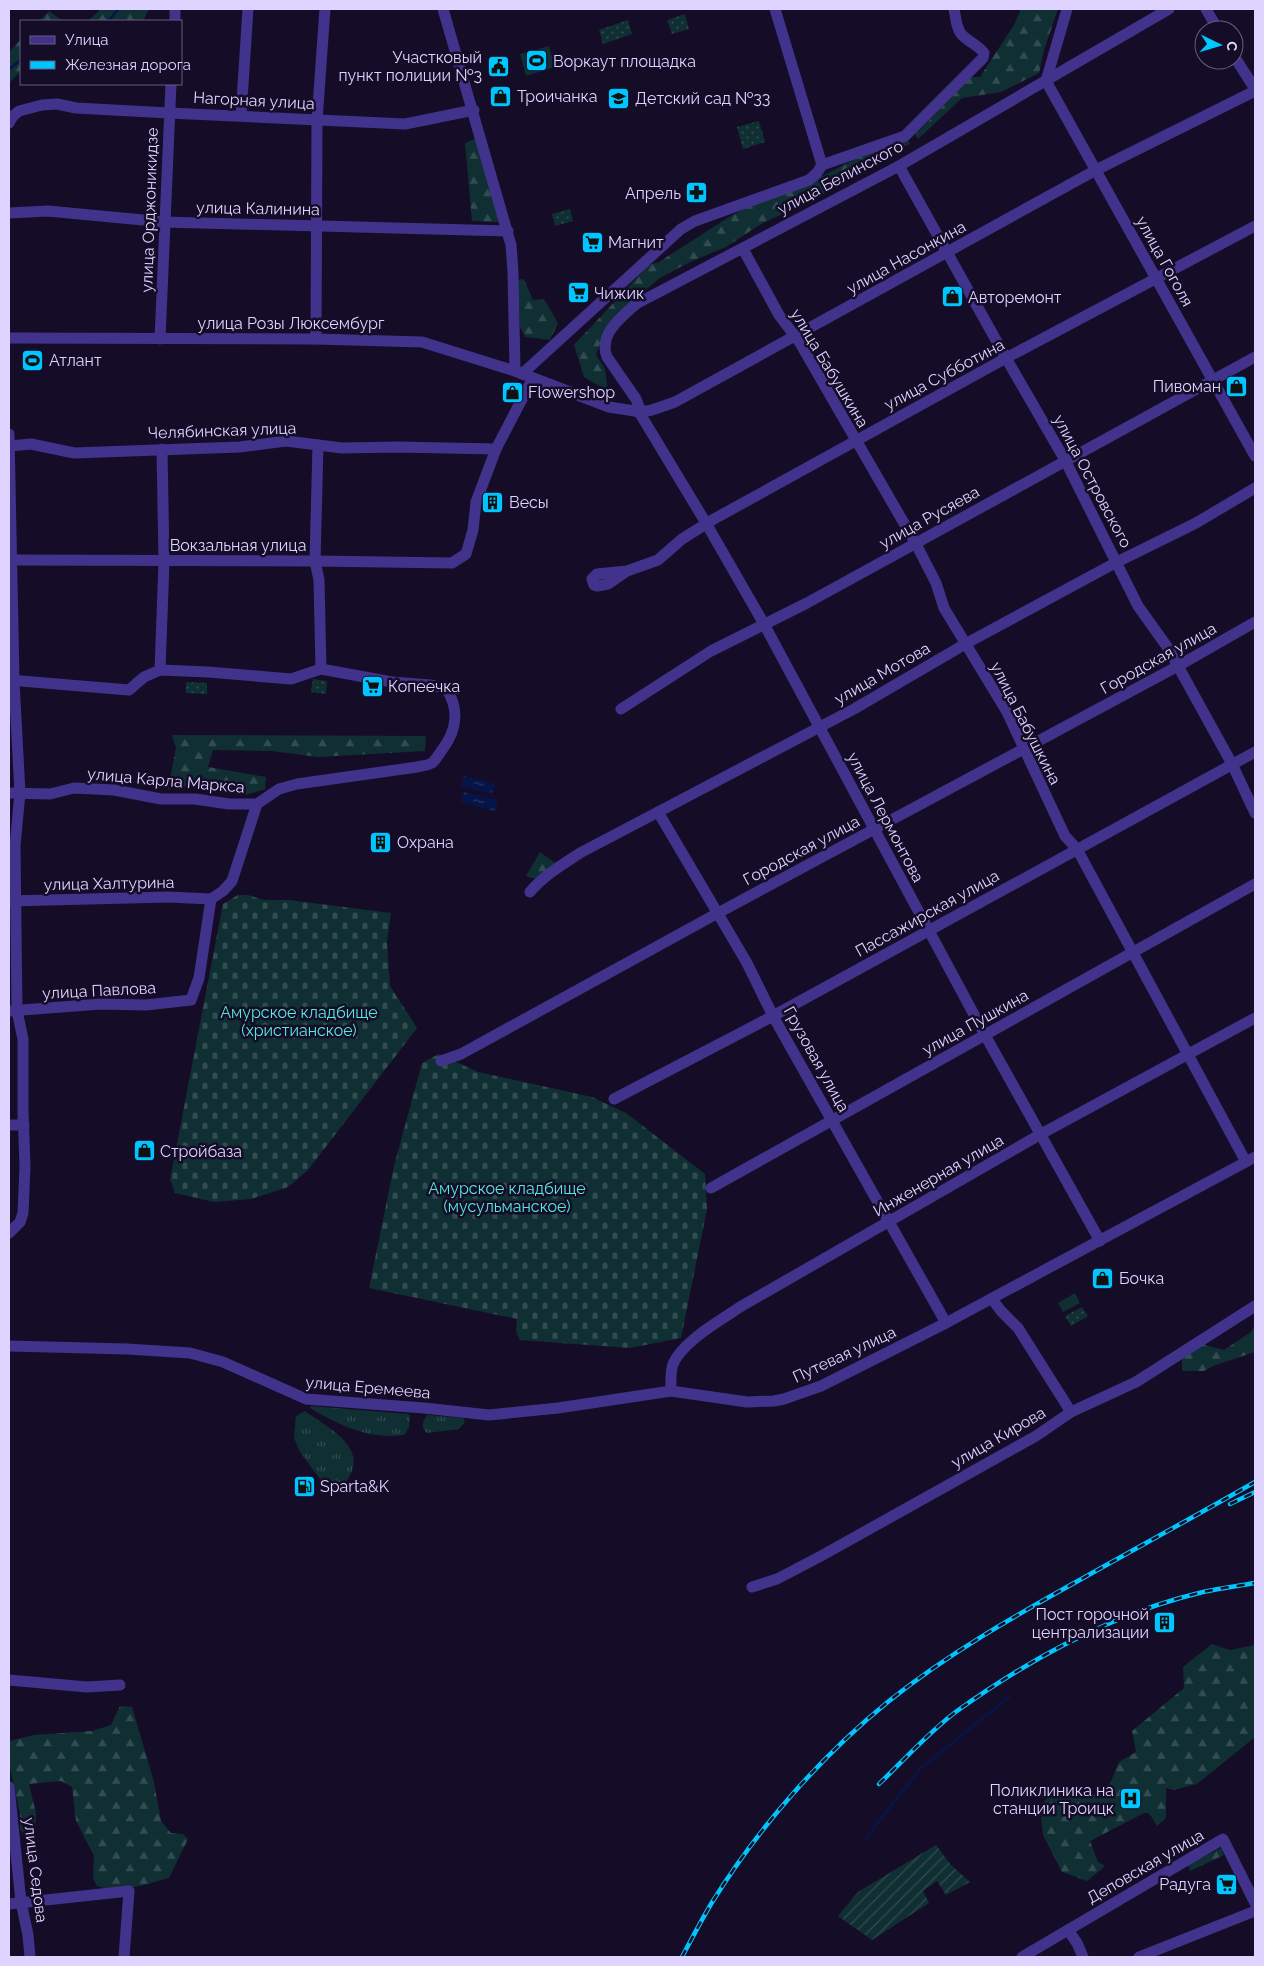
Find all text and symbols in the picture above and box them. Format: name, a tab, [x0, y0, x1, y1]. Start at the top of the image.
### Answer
legend	[20, 20, 182, 85]
north arrow	[1194, 20, 1244, 70]
text: Улица	[65, 31, 109, 49]
text: С	[1224, 41, 1240, 52]
place label: Участковый пункт полиции №3	[339, 48, 482, 85]
sports icon: Воркаут площадка	[525, 49, 549, 73]
place label: Воркаут площадка	[553, 52, 696, 71]
public building icon: Участковый пункт полиции №3	[486, 54, 510, 78]
text: Железная дорога	[65, 56, 191, 74]
shop icon: Троичанка	[489, 84, 513, 108]
school or university icon: Детский сад №33	[607, 86, 631, 110]
place label: Троичанка	[517, 87, 598, 106]
street label: Нагорная улица	[193, 88, 315, 113]
place label: Детский сад №33	[635, 89, 770, 108]
street label: улица Орджоникидзе	[137, 127, 162, 293]
street label: улица Белинского	[774, 136, 906, 219]
pharmacy icon: Апрель	[685, 181, 709, 205]
place label: Апрель	[625, 184, 681, 203]
street label: улица Калинина	[196, 198, 320, 219]
street label: улица Гоголя	[1132, 213, 1197, 310]
street label: улица Насонкина	[843, 217, 969, 298]
supermarket icon: Магнит	[580, 230, 604, 254]
place label: Магнит	[608, 233, 664, 252]
supermarket icon: Чижик	[566, 281, 590, 305]
place label: Чижик	[594, 284, 644, 303]
shop icon: Авторемонт	[940, 285, 964, 309]
place label: Авторемонт	[968, 288, 1062, 307]
street label: улица Бабушкина	[787, 305, 873, 431]
street label: улица Розы Люксембург	[198, 314, 385, 333]
street label: улица Субботина	[881, 335, 1007, 414]
sports icon: Атлант	[21, 348, 45, 372]
place label: Атлант	[49, 351, 102, 370]
shop icon: Пивоман	[1225, 374, 1249, 398]
place label: Пивоман	[1153, 377, 1221, 396]
shop icon: Flowershop	[500, 380, 524, 404]
place label: Flowershop	[528, 383, 615, 402]
street label: улица Островского	[1049, 411, 1136, 551]
street label: Челябинская улица	[147, 418, 297, 443]
street label: улица Русяева	[876, 482, 983, 553]
building icon: Весы	[481, 490, 505, 514]
place label: Весы	[509, 493, 549, 512]
street label: Вокзальная улица	[170, 536, 306, 555]
street label: Городская улица	[1097, 619, 1219, 698]
street label: улица Мотова	[831, 638, 933, 708]
street label: улица Бабушкина	[986, 659, 1065, 788]
supermarket icon: Копеечка	[360, 674, 384, 698]
place label: Копеечка	[388, 677, 460, 696]
street label: улица Лермонтова	[843, 749, 928, 886]
street label: улица Карла Маркса	[86, 764, 245, 797]
street label: Городская улица	[740, 812, 863, 889]
building icon: Охрана	[369, 830, 393, 854]
place label: Охрана	[397, 833, 454, 852]
street label: Пассажирская улица	[852, 866, 1002, 961]
street label: улица Халтурина	[43, 873, 175, 894]
street label: улица Павлова	[42, 978, 156, 1003]
street label: улица Пушкина	[919, 986, 1031, 1059]
park label: Амурское кладбище (христианское)	[220, 1003, 378, 1040]
street label: Грузовая улица	[780, 1003, 853, 1115]
street label: Инженерная улица	[870, 1130, 1007, 1220]
shop icon: Стройбаза	[132, 1139, 156, 1163]
place label: Стройбаза	[160, 1142, 242, 1161]
park label: Амурское кладбище (мусульманское)	[428, 1179, 586, 1216]
shop icon: Бочка	[1091, 1266, 1115, 1290]
place label: Бочка	[1119, 1269, 1164, 1288]
street label: Путевая улица	[790, 1322, 899, 1387]
street label: улица Еремеева	[305, 1373, 431, 1402]
street label: улица Кирова	[948, 1403, 1049, 1472]
fuel station icon: Sparta&K	[292, 1474, 316, 1498]
place label: Sparta&K	[320, 1477, 390, 1496]
place label: Пост горочной централизации	[1032, 1605, 1149, 1642]
building icon: Пост горочной централизации	[1153, 1611, 1177, 1635]
place label: Поликлиника на станции Троицк	[990, 1781, 1114, 1818]
hospital icon: Поликлиника на станции Троицк	[1118, 1787, 1142, 1811]
street label: улица Седова	[20, 1816, 51, 1924]
street label: Деповская улица	[1084, 1825, 1207, 1908]
supermarket icon: Радуга	[1215, 1872, 1239, 1896]
place label: Радуга	[1159, 1875, 1211, 1894]

